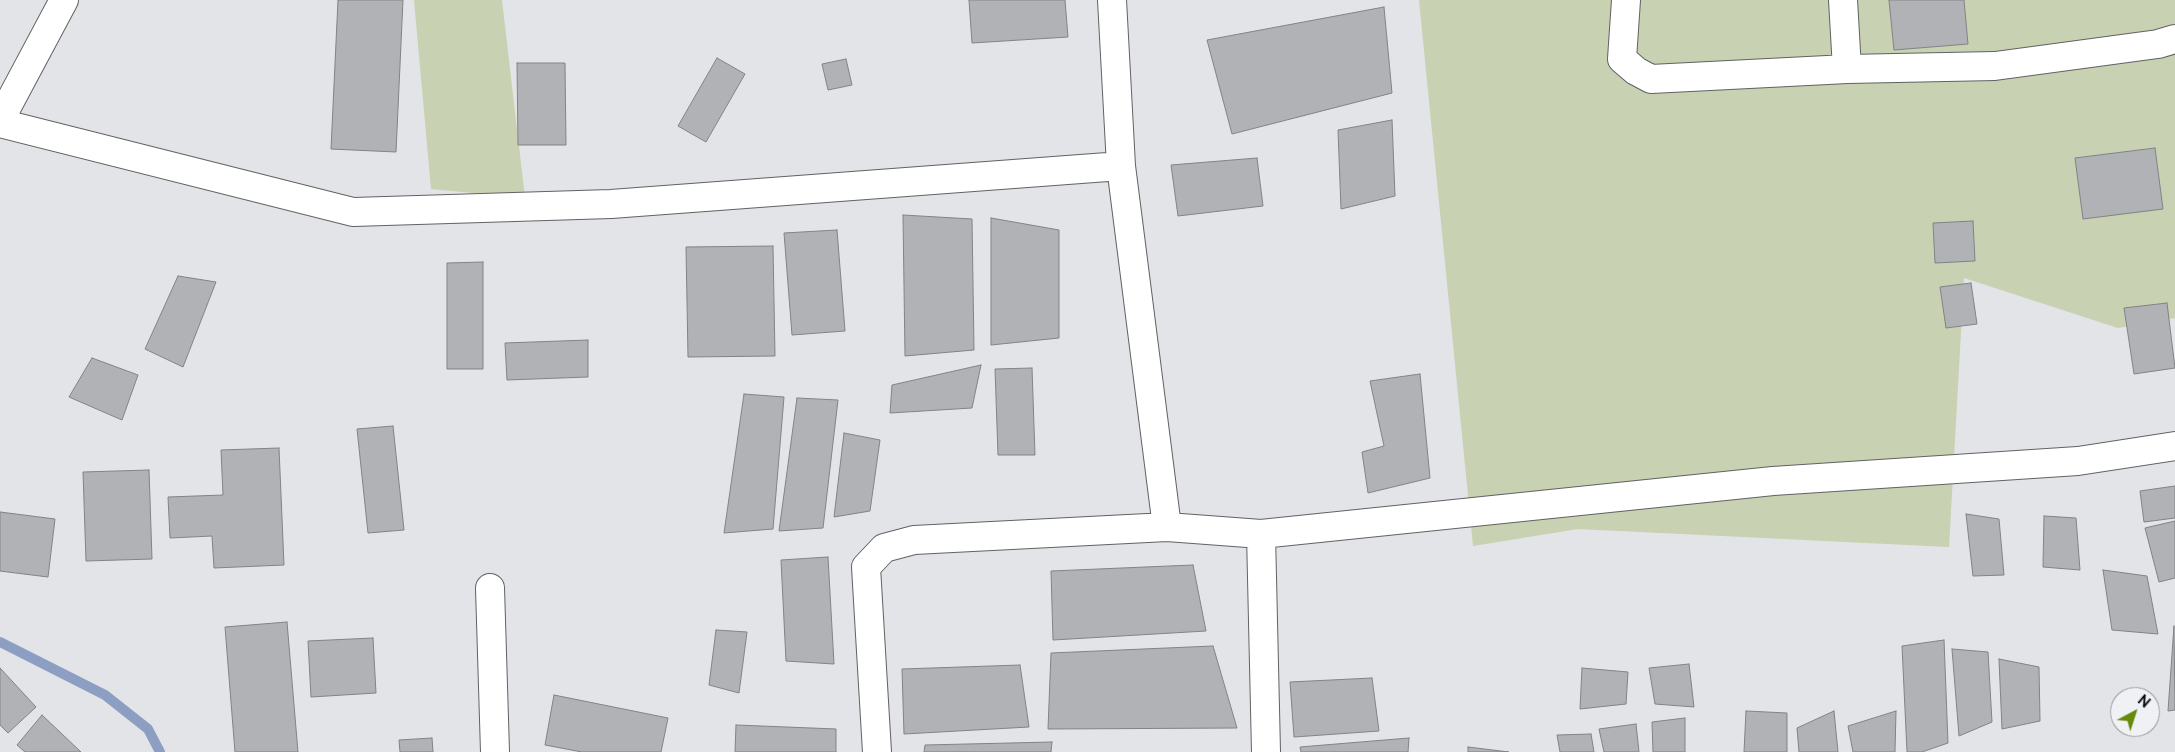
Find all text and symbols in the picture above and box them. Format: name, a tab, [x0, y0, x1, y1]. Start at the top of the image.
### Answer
north arrow	[2110, 687, 2160, 737]
text: N	[2135, 692, 2153, 711]

